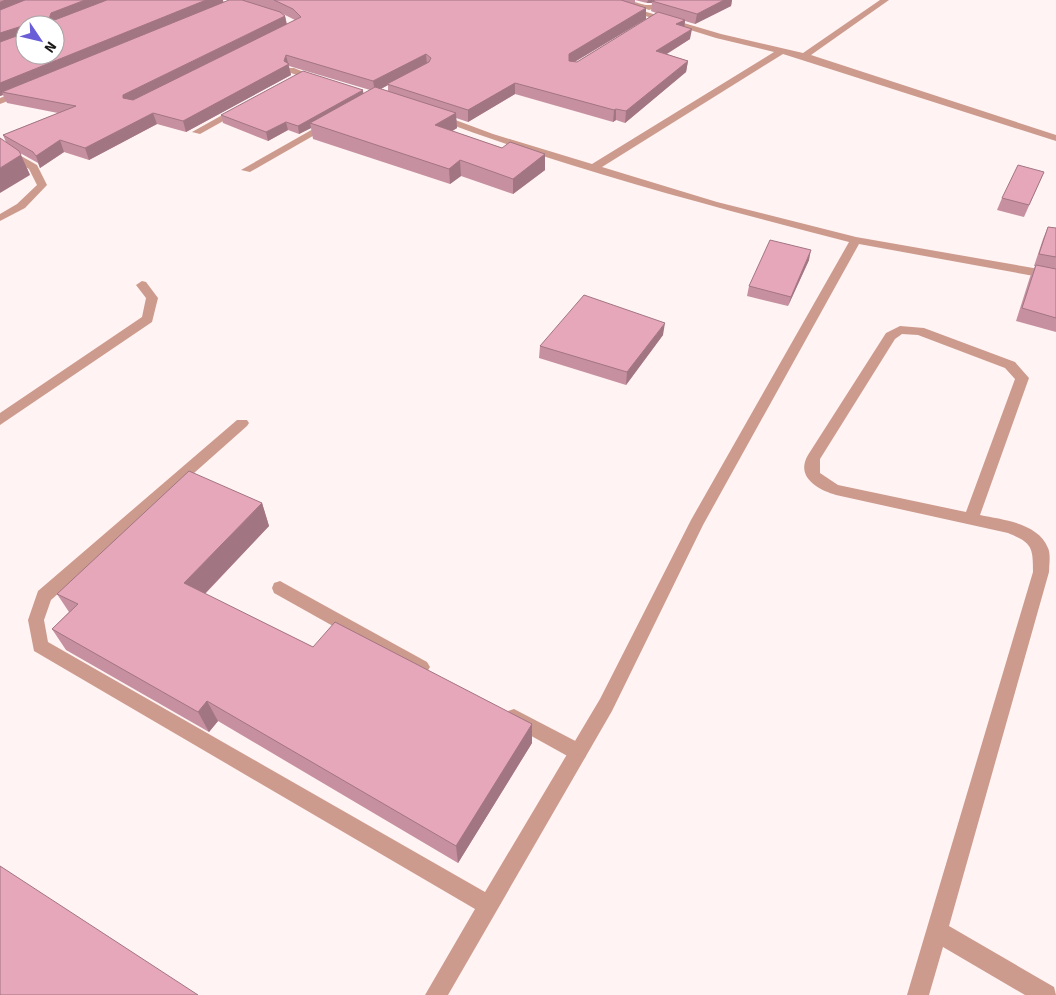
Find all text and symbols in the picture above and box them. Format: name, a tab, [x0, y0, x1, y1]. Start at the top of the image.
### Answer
north arrow	[15, 15, 65, 65]
text: N	[40, 38, 60, 56]

